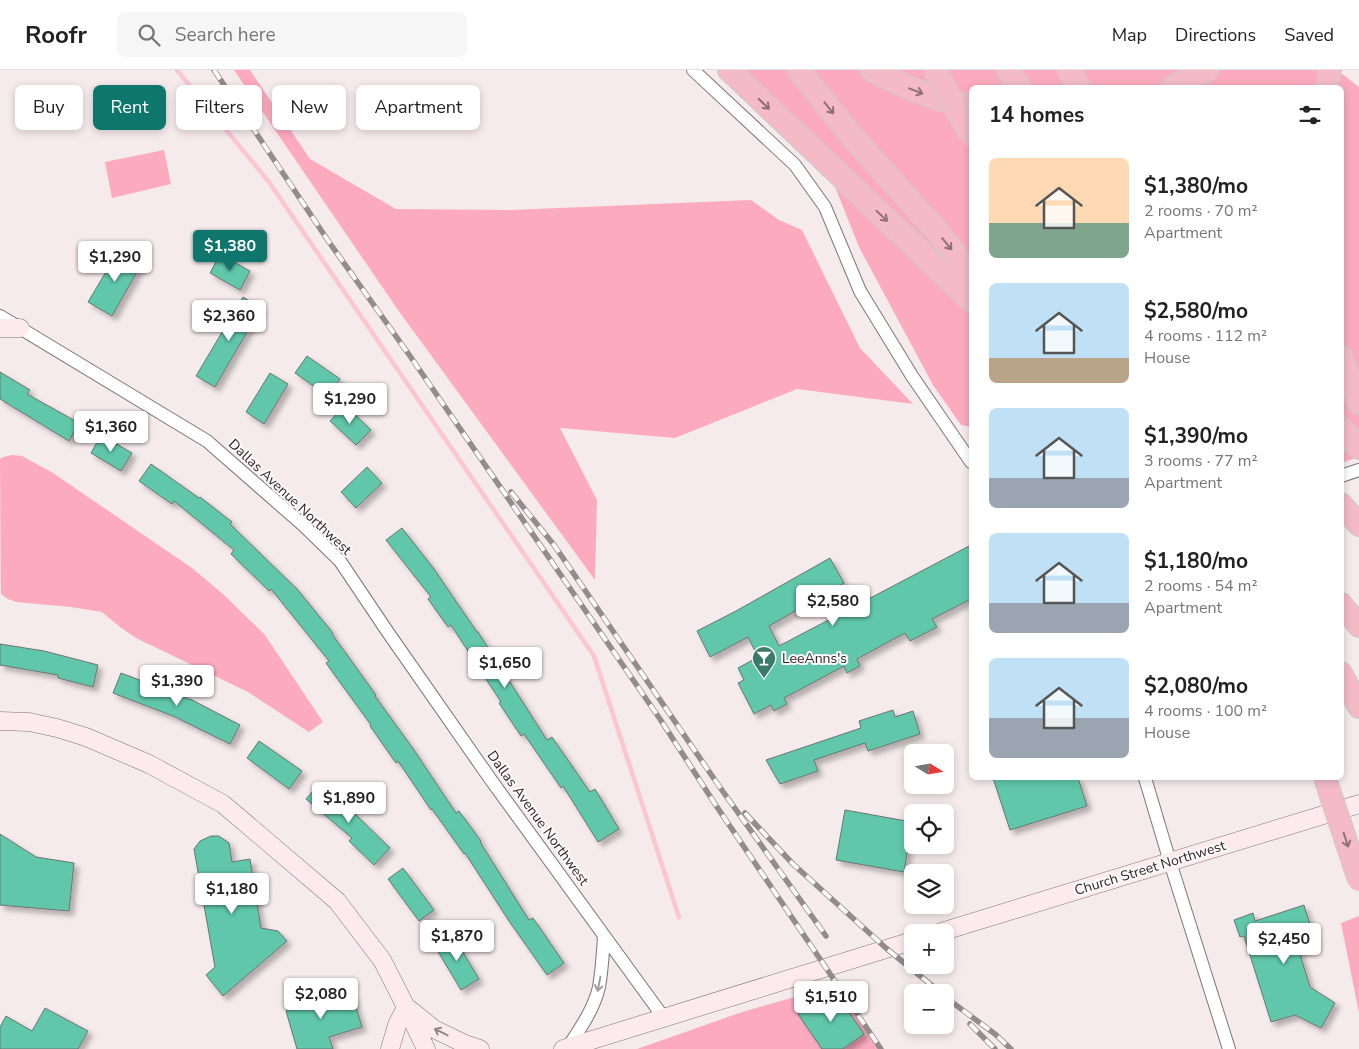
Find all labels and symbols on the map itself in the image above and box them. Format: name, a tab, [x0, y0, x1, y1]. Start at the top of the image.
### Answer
one-way arrow	[908, 87, 924, 96]
one-way arrow	[758, 98, 771, 110]
one-way arrow	[824, 101, 835, 114]
one-way arrow	[876, 210, 888, 222]
pin: $1,380	[189, 230, 271, 272]
one-way arrow	[942, 237, 953, 250]
pin: $1,290	[74, 240, 156, 283]
pin: $2,360	[188, 300, 270, 342]
pin: $1,290	[309, 382, 391, 425]
pin: $1,360	[70, 410, 152, 453]
street label: Dallas Avenue Northwest	[224, 435, 356, 559]
pin: $2,580	[792, 584, 874, 627]
bar icon: LeeAnns's	[751, 645, 777, 679]
pin: $1,650	[464, 646, 546, 689]
place label: LeeAnns's	[782, 649, 847, 668]
pin: $1,390	[136, 664, 218, 707]
north arrow	[904, 744, 954, 794]
street label: Dallas Avenue Northwest	[483, 747, 593, 889]
pin: $1,890	[308, 782, 390, 824]
one-way arrow	[1341, 832, 1351, 848]
street label: Church Street Northwest	[1072, 836, 1228, 900]
pin: $1,180	[191, 872, 273, 915]
pin: $1,870	[416, 920, 498, 962]
pin: $2,450	[1243, 922, 1325, 965]
one-way arrow	[594, 976, 603, 992]
pin: $2,080	[280, 978, 362, 1020]
pin: $1,510	[790, 980, 872, 1023]
one-way arrow	[433, 1027, 448, 1037]

